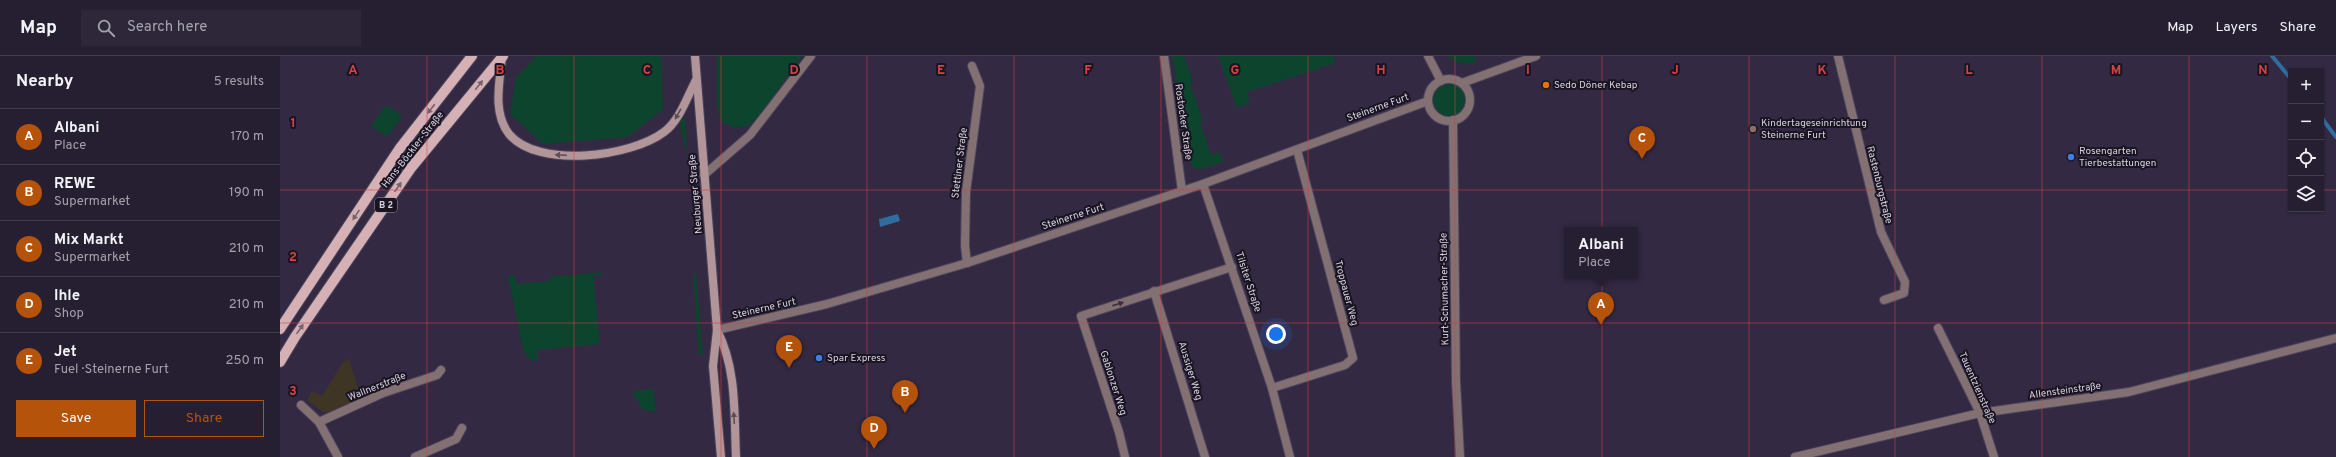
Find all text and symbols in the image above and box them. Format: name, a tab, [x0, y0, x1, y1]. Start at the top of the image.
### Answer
search box	[81, 10, 361, 46]
text: Map	[20, 16, 57, 40]
icon: search	[95, 17, 117, 39]
text: Search here	[127, 18, 207, 37]
text: Map	[2167, 19, 2193, 36]
text: Layers	[2215, 19, 2257, 36]
text: Share	[2279, 19, 2316, 36]
text: A	[348, 63, 358, 79]
text: B	[496, 63, 505, 79]
text: C	[643, 63, 651, 79]
text: D	[789, 63, 799, 79]
text: E	[937, 63, 945, 79]
text: F	[1084, 63, 1092, 79]
text: G	[1231, 63, 1240, 79]
text: H	[1376, 63, 1386, 79]
text: I	[1526, 63, 1530, 79]
text: J	[1671, 63, 1679, 79]
text: K	[1817, 63, 1827, 79]
text: L	[1965, 63, 1973, 79]
text: M	[2111, 63, 2121, 79]
text: N	[2258, 63, 2268, 79]
map controls	[2288, 68, 2324, 212]
button: +	[2288, 68, 2324, 104]
text: Nearby	[16, 71, 73, 93]
text: 5 results	[214, 74, 264, 90]
place label: Sedo Döner Kebap	[1554, 79, 1638, 92]
one-way arrow	[474, 80, 483, 91]
marker: Sedo Döner Kebap	[1541, 80, 1551, 90]
street label: Rostocker Straße	[1171, 83, 1195, 161]
street label: Steinerne Furt	[1345, 91, 1411, 125]
one-way arrow	[427, 103, 435, 114]
button: −	[2288, 104, 2324, 140]
one-way arrow	[675, 108, 682, 120]
street label: Hans-Böckler-Straße	[379, 109, 447, 191]
text: 1	[290, 116, 296, 132]
place label: Kindertageseinrichtung Steinerne Furt	[1761, 117, 1867, 142]
text: Albani	[54, 119, 99, 138]
marker: Kindertageseinrichtung Steinerne Furt	[1748, 124, 1758, 134]
pin: C	[1629, 126, 1655, 159]
street label: Stettiner Straße	[949, 127, 971, 199]
text: A	[24, 129, 34, 145]
text: 170 m	[230, 129, 264, 145]
text: Place	[54, 138, 86, 154]
button: locate	[2288, 140, 2324, 176]
street label: Rastenburgstraße	[1863, 145, 1895, 225]
place label: Rosengarten Tierbestattungen	[2079, 145, 2156, 170]
one-way arrow	[555, 151, 567, 158]
marker: Rosengarten Tierbestattungen	[2066, 152, 2076, 162]
street label: Neuburger Straße	[686, 154, 706, 234]
text: REWE	[54, 175, 95, 194]
button: layers	[2288, 176, 2324, 212]
one-way arrow	[394, 182, 402, 192]
text: B	[25, 185, 33, 201]
text: 190 m	[229, 185, 264, 201]
text: Supermarket	[54, 194, 130, 210]
road number: B 2	[375, 198, 397, 212]
street label: Steinerne Furt	[1040, 201, 1106, 233]
one-way arrow	[352, 209, 360, 220]
popup	[1564, 227, 1638, 279]
text: Mix Markt	[54, 231, 124, 250]
street label: Kurt-Schumacher-Straße	[1438, 233, 1452, 345]
text: Albani	[1578, 236, 1624, 255]
text: C	[25, 241, 33, 257]
text: 210 m	[229, 241, 264, 257]
text: Supermarket	[54, 250, 130, 266]
text: 2	[289, 250, 297, 266]
street label: Tilsiter Straße	[1232, 250, 1264, 314]
text: Place	[1578, 255, 1611, 271]
street label: Troppauer Weg	[1331, 259, 1361, 327]
text: Ihle	[54, 287, 80, 306]
pin: A	[1588, 292, 1614, 325]
street label: Steinerne Furt	[731, 295, 797, 323]
text: D	[24, 297, 34, 313]
text: 210 m	[229, 297, 264, 313]
one-way arrow	[1112, 300, 1124, 306]
text: Shop	[54, 306, 84, 322]
one-way arrow	[296, 323, 304, 334]
your location	[1266, 324, 1286, 344]
pin: E	[776, 335, 802, 368]
street label: Aussiger Weg	[1175, 340, 1205, 402]
text: Jet	[54, 343, 77, 362]
street label: Gablonzer Weg	[1096, 349, 1130, 417]
street label: Tauentzienstraße	[1955, 350, 1999, 426]
place label: Spar Express	[827, 352, 886, 365]
text: E	[25, 353, 33, 369]
text: 250 m	[226, 353, 264, 369]
marker: Spar Express	[814, 353, 824, 363]
text: Fuel · Steinerne Furt	[54, 362, 169, 378]
street label: Wallnerstraße	[346, 369, 408, 405]
street label: Allensteinstraße	[2028, 379, 2102, 403]
pin: B	[892, 380, 918, 413]
text: 3	[289, 384, 297, 400]
button: Save	[16, 400, 136, 437]
button: Share	[144, 400, 264, 437]
one-way arrow	[731, 412, 738, 424]
pin: D	[861, 416, 887, 449]

